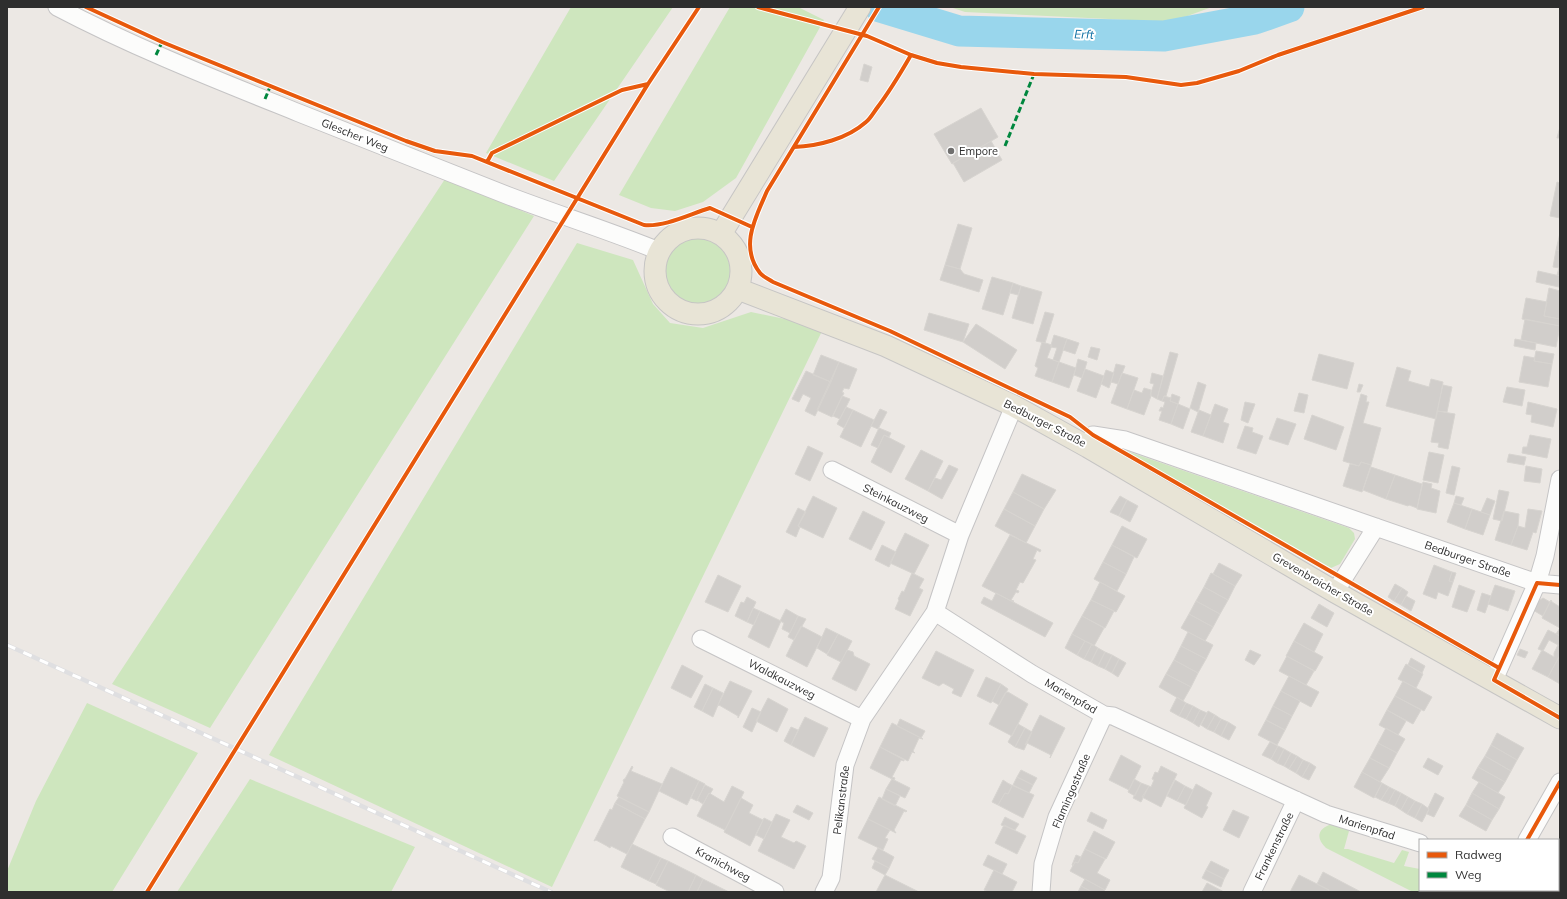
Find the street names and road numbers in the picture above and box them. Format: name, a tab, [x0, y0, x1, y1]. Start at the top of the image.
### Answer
street label: Glescher Weg	[319, 115, 391, 155]
street label: Bedburger Straße	[1001, 396, 1089, 450]
street label: Steinkauzweg	[861, 480, 931, 526]
street label: Bedburger Straße	[1423, 538, 1513, 580]
street label: Grevenbroicher Straße	[1270, 549, 1376, 619]
street label: Waldkauzweg	[746, 656, 818, 702]
street label: Marienpfad	[1042, 675, 1100, 717]
street label: Flamingostraße	[1049, 752, 1093, 830]
street label: Pelikanstraße	[830, 765, 852, 835]
street label: Frankenstraße	[1252, 810, 1296, 882]
street label: Marienpfad	[1337, 811, 1397, 843]
street label: Kranichweg	[693, 844, 753, 884]

